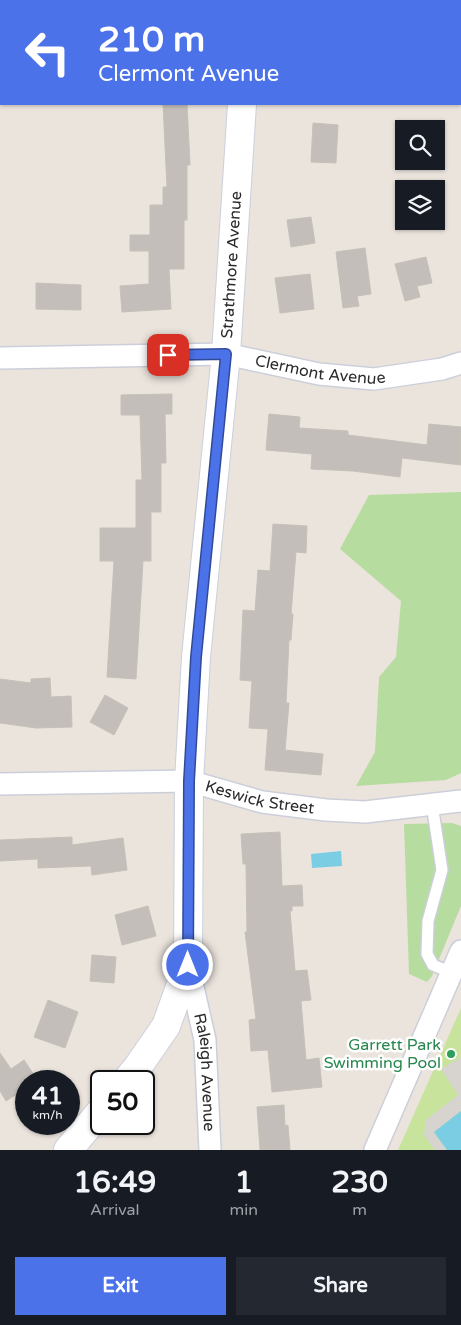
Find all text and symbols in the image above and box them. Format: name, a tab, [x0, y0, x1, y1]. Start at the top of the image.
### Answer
text: 210 m	[98, 19, 205, 61]
icon: left	[15, 20, 80, 85]
text: Clermont Avenue	[98, 61, 279, 87]
map controls	[395, 120, 445, 230]
button: search	[395, 120, 445, 170]
button: layers	[395, 180, 445, 230]
street label: Strathmore Avenue	[217, 191, 246, 339]
pin	[147, 334, 189, 376]
icon: arrive	[154, 341, 182, 369]
street label: Clermont Avenue	[253, 351, 387, 389]
street label: Keswick Street	[203, 776, 316, 818]
position arrow	[161, 938, 213, 990]
street label: Raleigh Avenue	[189, 1011, 219, 1132]
place label: Garrett Park Swimming Pool	[324, 1035, 441, 1073]
marker: Garrett Park Swimming Pool	[445, 1048, 457, 1060]
speed limit sign: 50	[90, 1070, 155, 1135]
text: 41	[32, 1081, 63, 1111]
text: km/h	[32, 1108, 63, 1122]
text: 16:49	[73, 1164, 156, 1201]
text: 1	[234, 1164, 253, 1201]
text: 230	[331, 1164, 388, 1201]
text: Arrival	[90, 1200, 140, 1220]
text: min	[230, 1200, 258, 1220]
text: m	[352, 1200, 367, 1220]
button: Exit	[15, 1257, 226, 1315]
button: Share	[236, 1257, 446, 1315]

